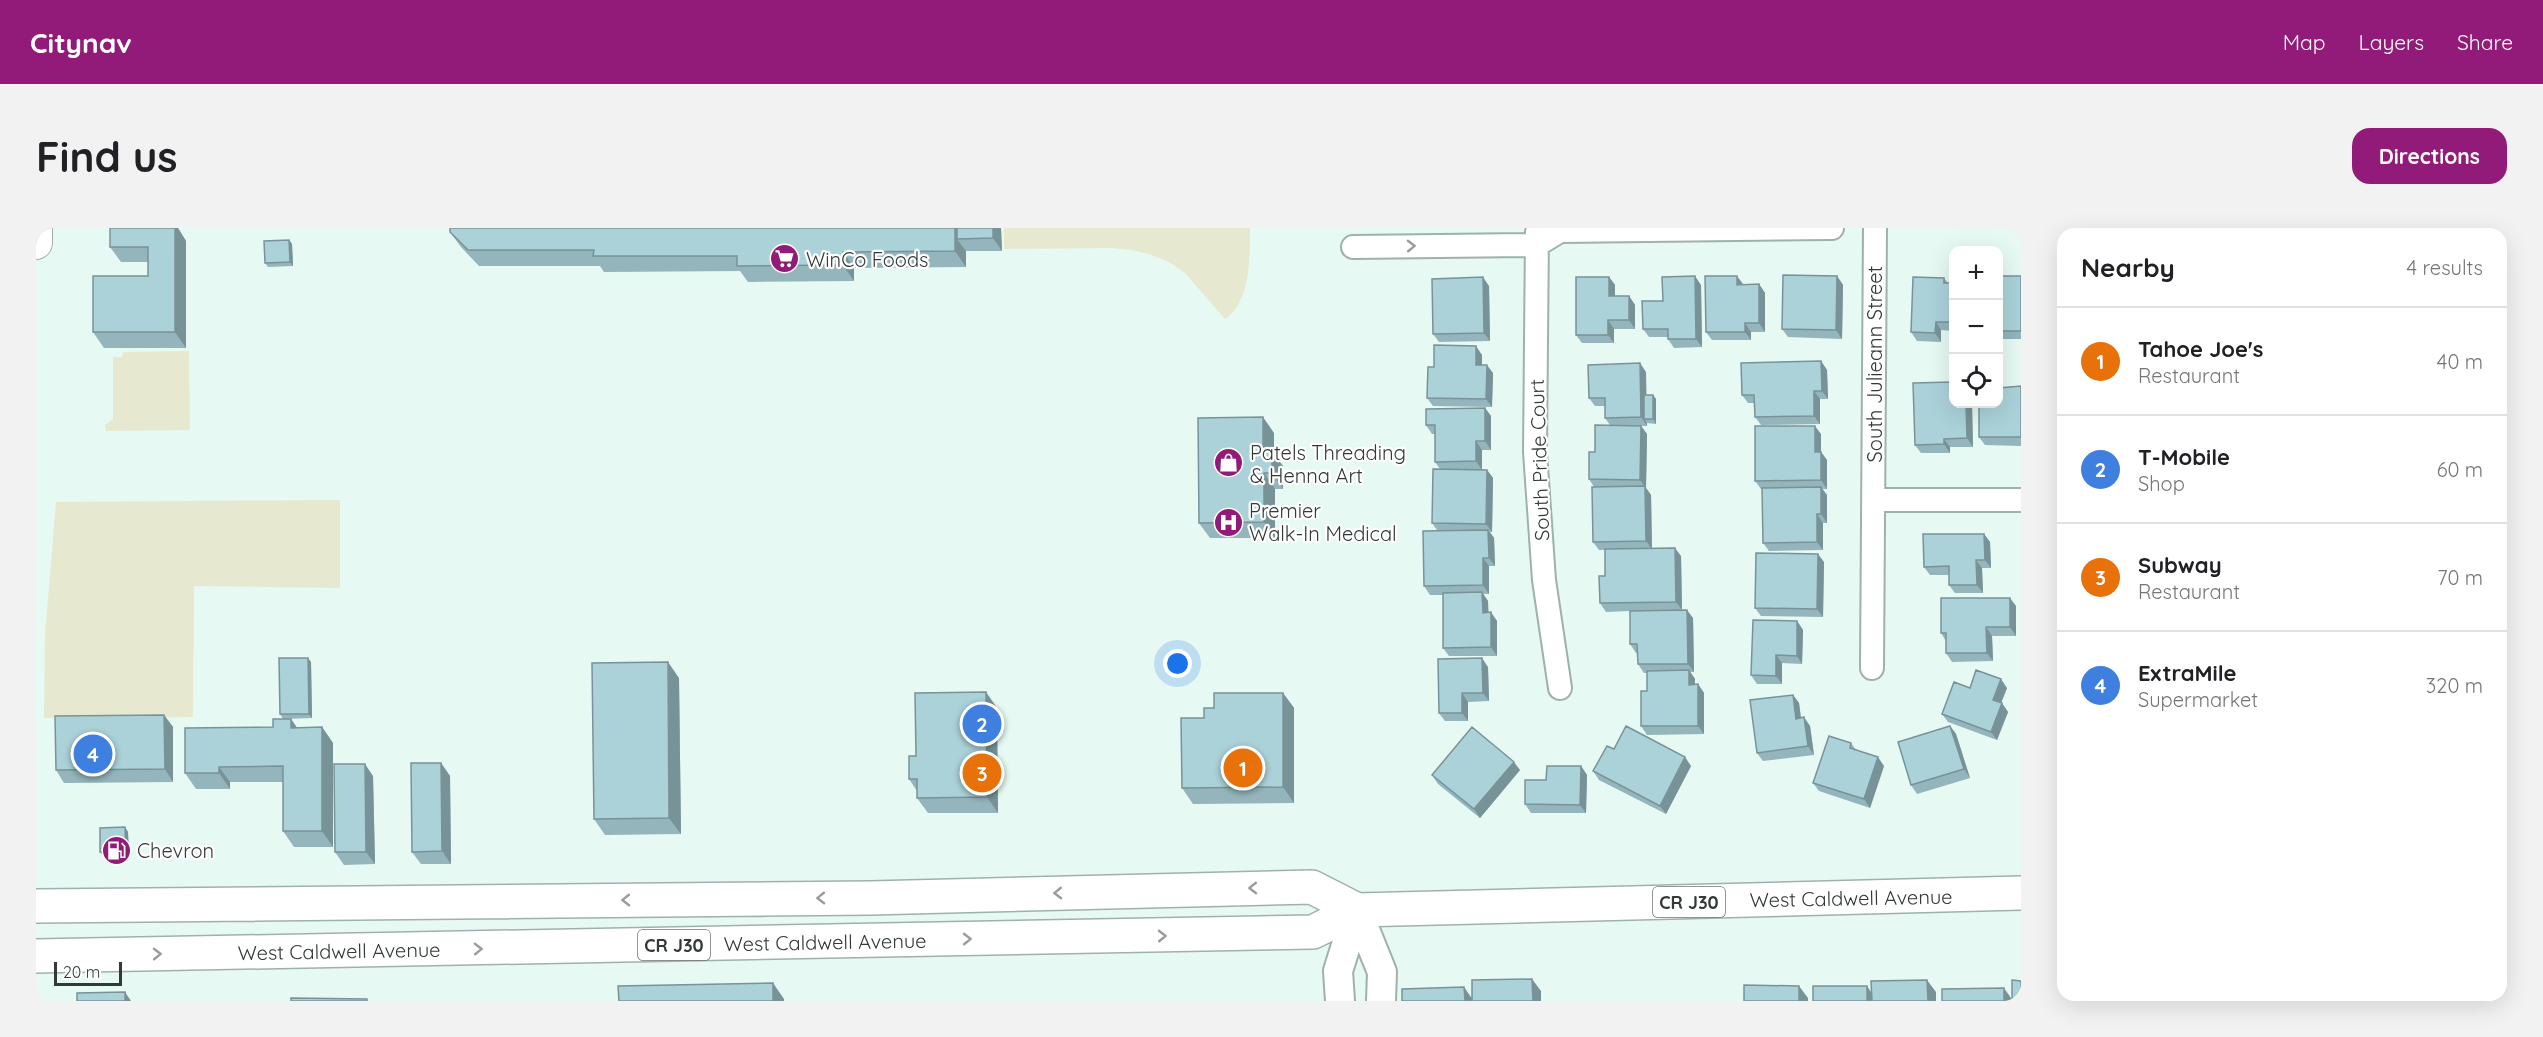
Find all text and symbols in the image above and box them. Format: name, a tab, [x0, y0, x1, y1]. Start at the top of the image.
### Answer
text: Citynav	[30, 25, 132, 60]
text: Map	[2283, 29, 2326, 55]
text: Layers	[2359, 29, 2424, 55]
text: Share	[2457, 29, 2513, 55]
button: Directions	[2352, 128, 2507, 184]
text: Find us	[36, 130, 178, 183]
one-way arrow	[1407, 240, 1416, 252]
supermarket icon: WinCo Foods	[769, 243, 801, 275]
map controls	[1949, 246, 2003, 408]
button: +	[1949, 246, 2003, 300]
place label: WinCo Foods	[806, 247, 928, 272]
text: Nearby	[2081, 251, 2175, 284]
text: 4 results	[2407, 255, 2483, 280]
street label: South Julieann Street	[1862, 265, 1887, 462]
button: −	[1949, 300, 2003, 354]
text: Tahoe Joe's	[2138, 335, 2263, 363]
text: 1	[2097, 349, 2104, 374]
text: 40 m	[2437, 349, 2483, 374]
button: locate	[1949, 354, 2003, 408]
text: Restaurant	[2138, 363, 2240, 388]
street label: South Pride Court	[1524, 378, 1554, 541]
place label: Patels Threading & Henna Art	[1250, 440, 1406, 488]
text: T-Mobile	[2138, 443, 2230, 471]
shop icon: Patels Threading & Henna Art	[1213, 447, 1245, 479]
text: 2	[2095, 457, 2106, 482]
text: 60 m	[2437, 457, 2483, 482]
text: Shop	[2138, 471, 2185, 496]
place label: Premier Walk-In Medical	[1249, 498, 1397, 546]
hospital icon: Premier Walk-In Medical	[1212, 506, 1244, 538]
text: Subway	[2138, 551, 2222, 579]
text: 3	[2095, 565, 2106, 590]
text: 70 m	[2437, 565, 2483, 590]
text: Restaurant	[2138, 579, 2240, 604]
your location	[1163, 649, 1192, 678]
text: ExtraMile	[2138, 659, 2236, 687]
text: 4	[2095, 673, 2106, 698]
text: 320 m	[2426, 673, 2483, 698]
text: Supermarket	[2138, 687, 2258, 712]
pin: 2	[962, 702, 1002, 746]
pin: 4	[74, 732, 112, 776]
pin: 1	[1224, 746, 1262, 790]
pin: 3	[962, 750, 1002, 796]
fuel station icon: Chevron	[100, 834, 132, 866]
place label: Chevron	[137, 838, 214, 863]
one-way arrow	[1249, 882, 1258, 894]
street label: West Caldwell Avenue	[1749, 884, 1953, 912]
one-way arrow	[1054, 887, 1063, 899]
road number: CR J30	[1653, 887, 1725, 917]
one-way arrow	[817, 892, 826, 904]
one-way arrow	[622, 894, 631, 906]
street label: West Caldwell Avenue	[723, 928, 927, 956]
one-way arrow	[1158, 929, 1167, 942]
road number: CR J30	[638, 930, 710, 960]
one-way arrow	[963, 933, 972, 946]
street label: West Caldwell Avenue	[237, 937, 441, 965]
one-way arrow	[474, 943, 483, 955]
one-way arrow	[153, 948, 162, 960]
scale bar	[54, 959, 122, 986]
text: 20 m	[63, 962, 100, 982]

